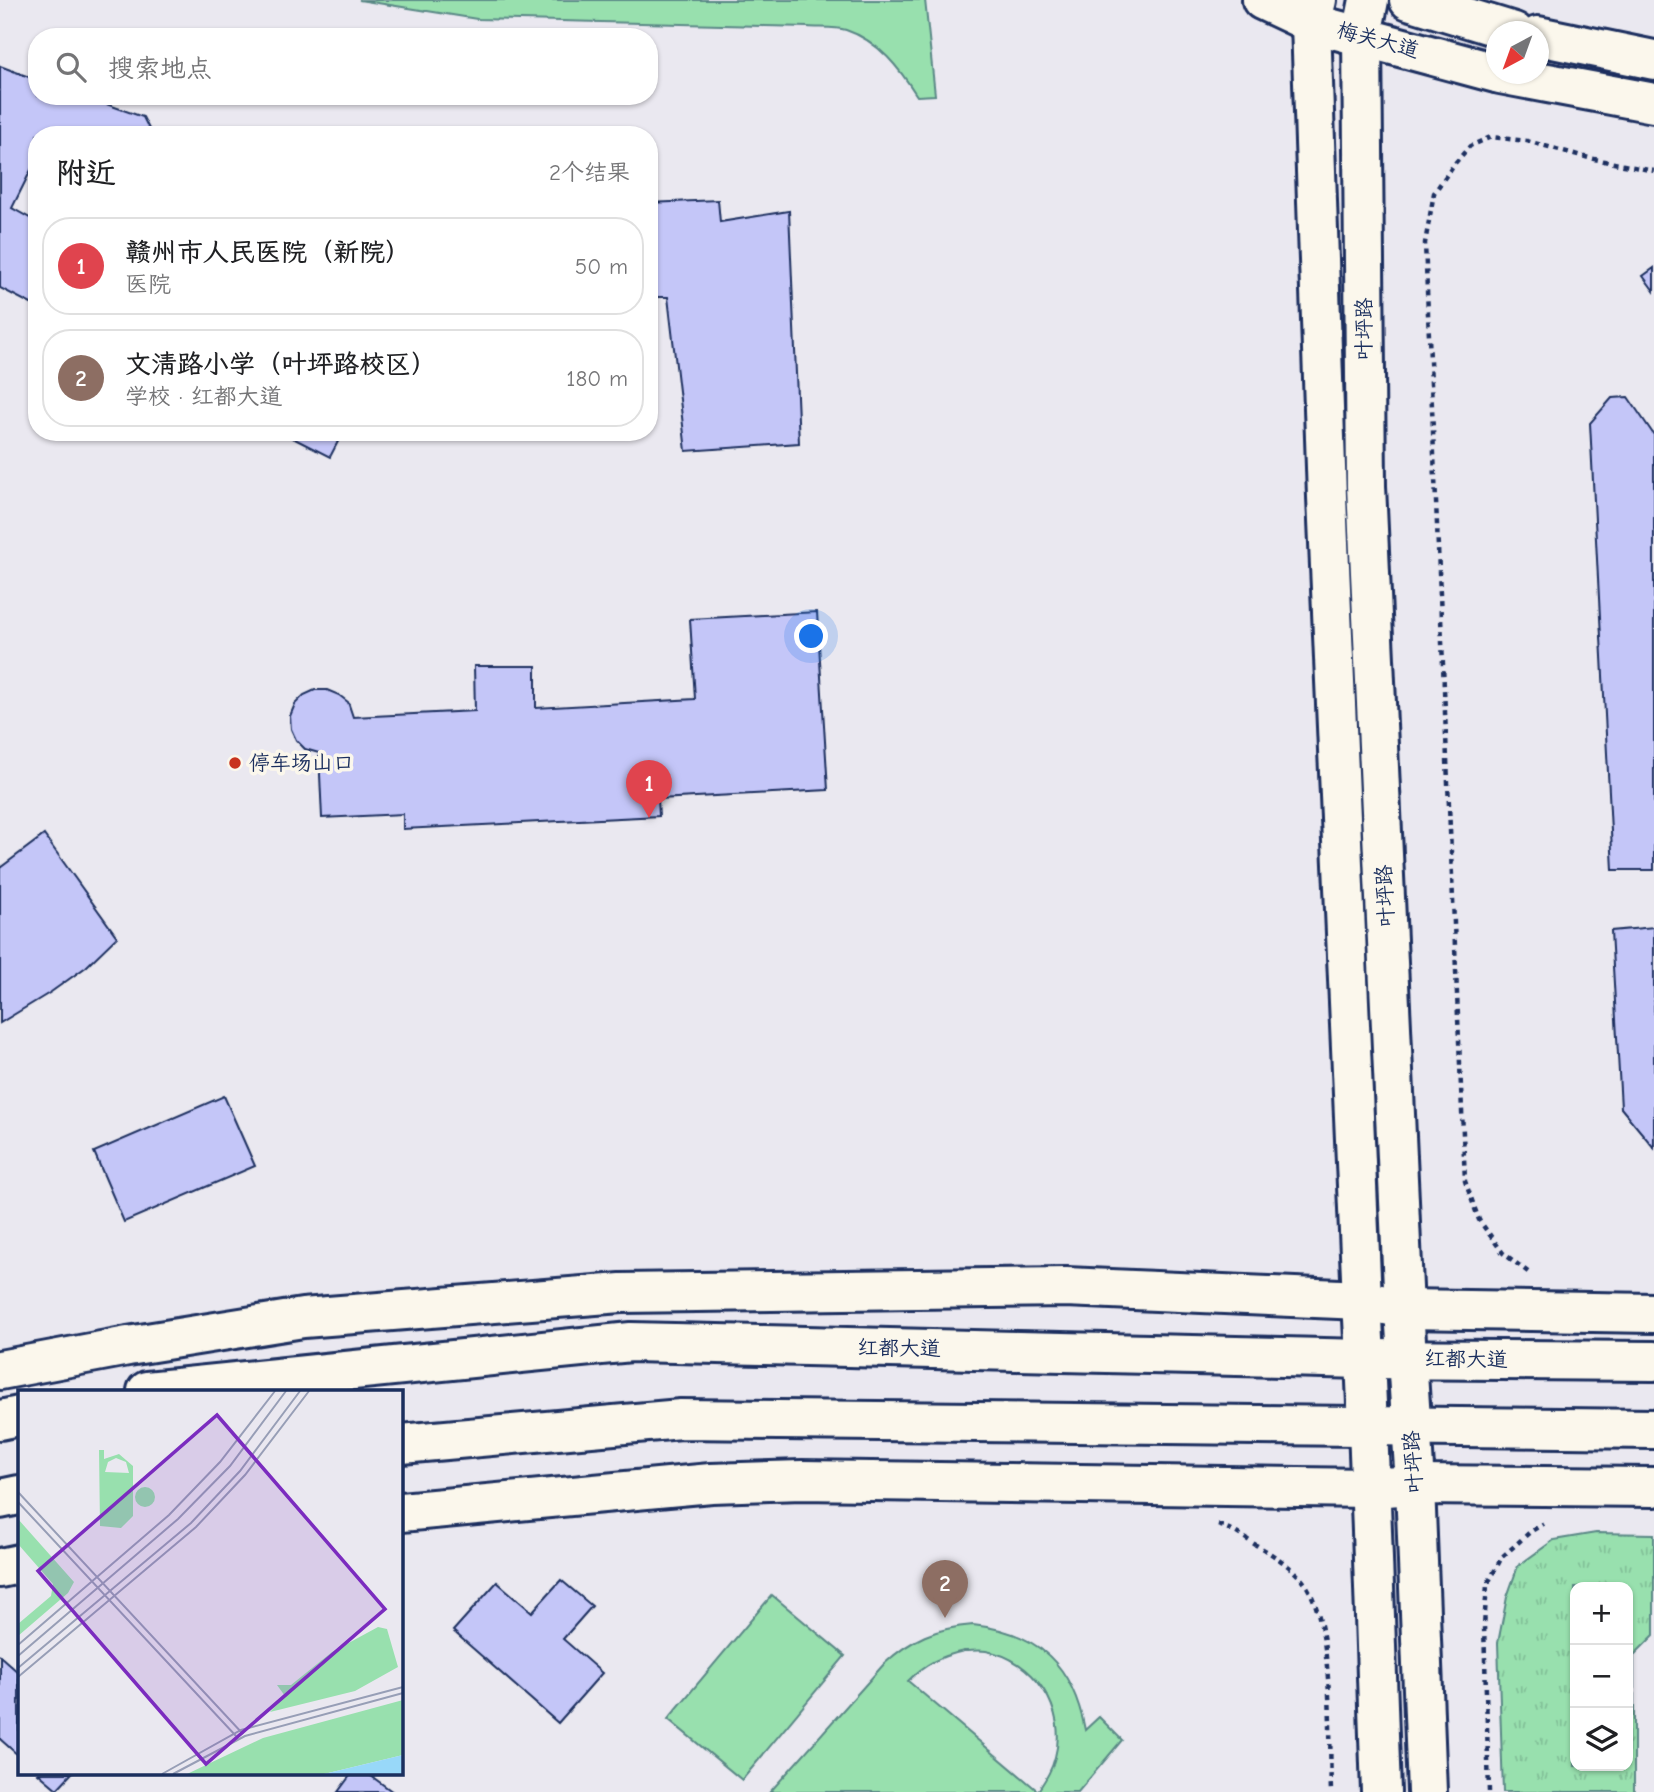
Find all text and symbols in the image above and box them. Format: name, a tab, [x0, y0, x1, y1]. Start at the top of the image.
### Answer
street label: 梅关大道	[1334, 18, 1422, 62]
north arrow	[1486, 21, 1549, 84]
search box	[28, 28, 658, 105]
icon: search	[52, 48, 90, 86]
text: 搜索地点	[108, 54, 212, 84]
text: 附近	[56, 156, 116, 191]
text: 2个结果	[549, 159, 630, 186]
text: 赣州市人民医院（新院）	[125, 238, 411, 268]
text: 1	[76, 253, 86, 280]
text: 50 m	[575, 253, 628, 280]
text: 医院	[125, 271, 171, 298]
street label: 叶坪路	[1352, 298, 1376, 361]
text: 文清路小学（叶坪路校区）	[125, 350, 437, 380]
text: 2	[75, 365, 87, 392]
text: 180 m	[566, 365, 628, 392]
text: 学校 · 红都大道	[125, 383, 282, 410]
your location	[794, 619, 828, 653]
place label: 停车场山口	[249, 751, 354, 775]
marker: 停车场山口	[227, 755, 243, 771]
pin: 1	[626, 760, 672, 818]
street label: 叶坪路	[1371, 864, 1399, 928]
street label: 红都大道	[857, 1335, 941, 1361]
street label: 红都大道	[1424, 1346, 1508, 1372]
inset map	[18, 1390, 402, 1774]
street label: 叶坪路	[1399, 1430, 1427, 1494]
pin: 2	[922, 1560, 968, 1618]
map controls	[1570, 1582, 1633, 1771]
button: +	[1570, 1582, 1633, 1645]
button: −	[1570, 1645, 1633, 1708]
button: layers	[1570, 1708, 1633, 1771]

